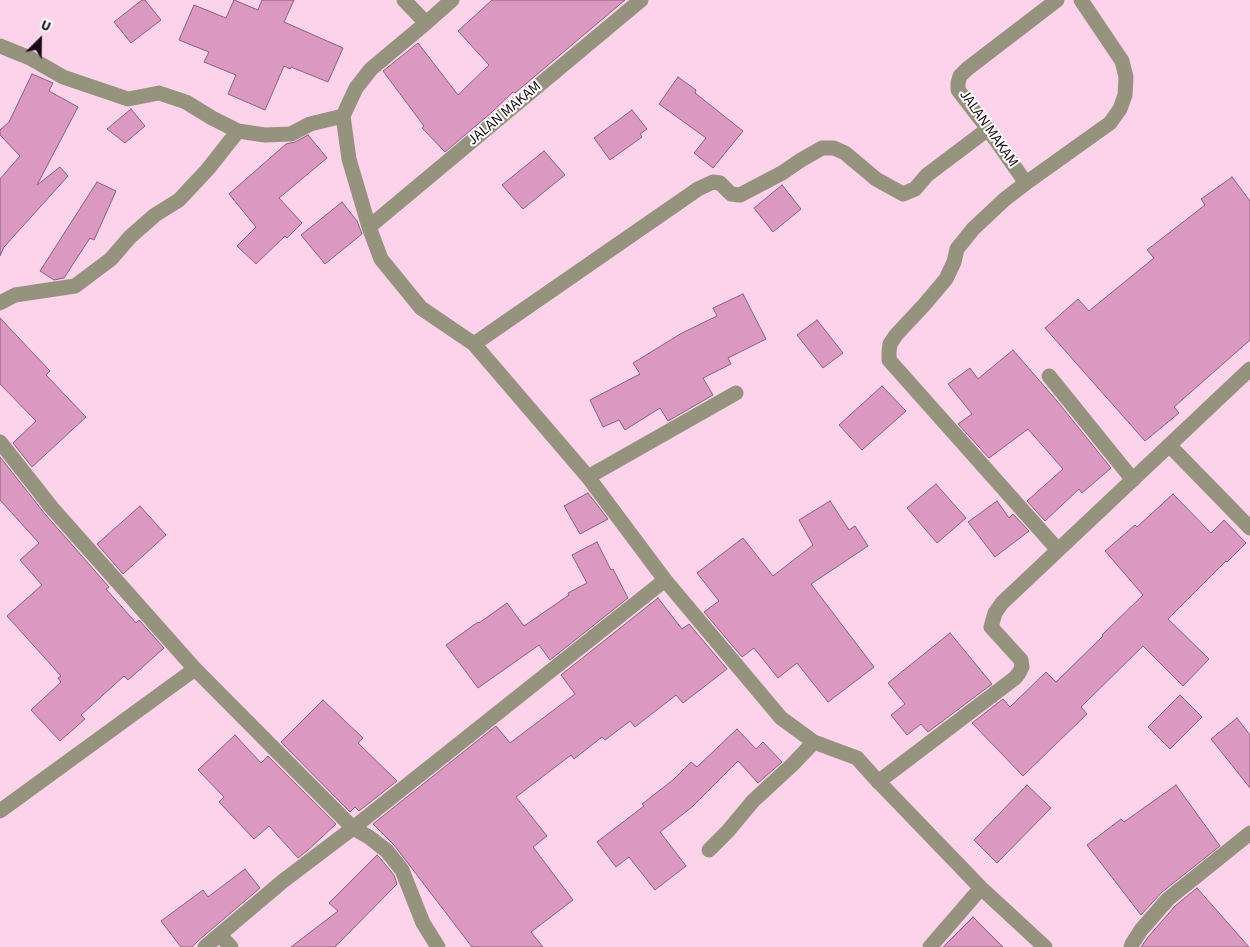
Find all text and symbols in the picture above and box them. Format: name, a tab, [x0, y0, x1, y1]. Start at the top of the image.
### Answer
north arrow	[15, 15, 65, 65]
text: U	[38, 15, 54, 37]
street label: JALAN MAKAM	[465, 78, 545, 150]
street label: JALAN MAKAM	[955, 87, 1021, 171]

